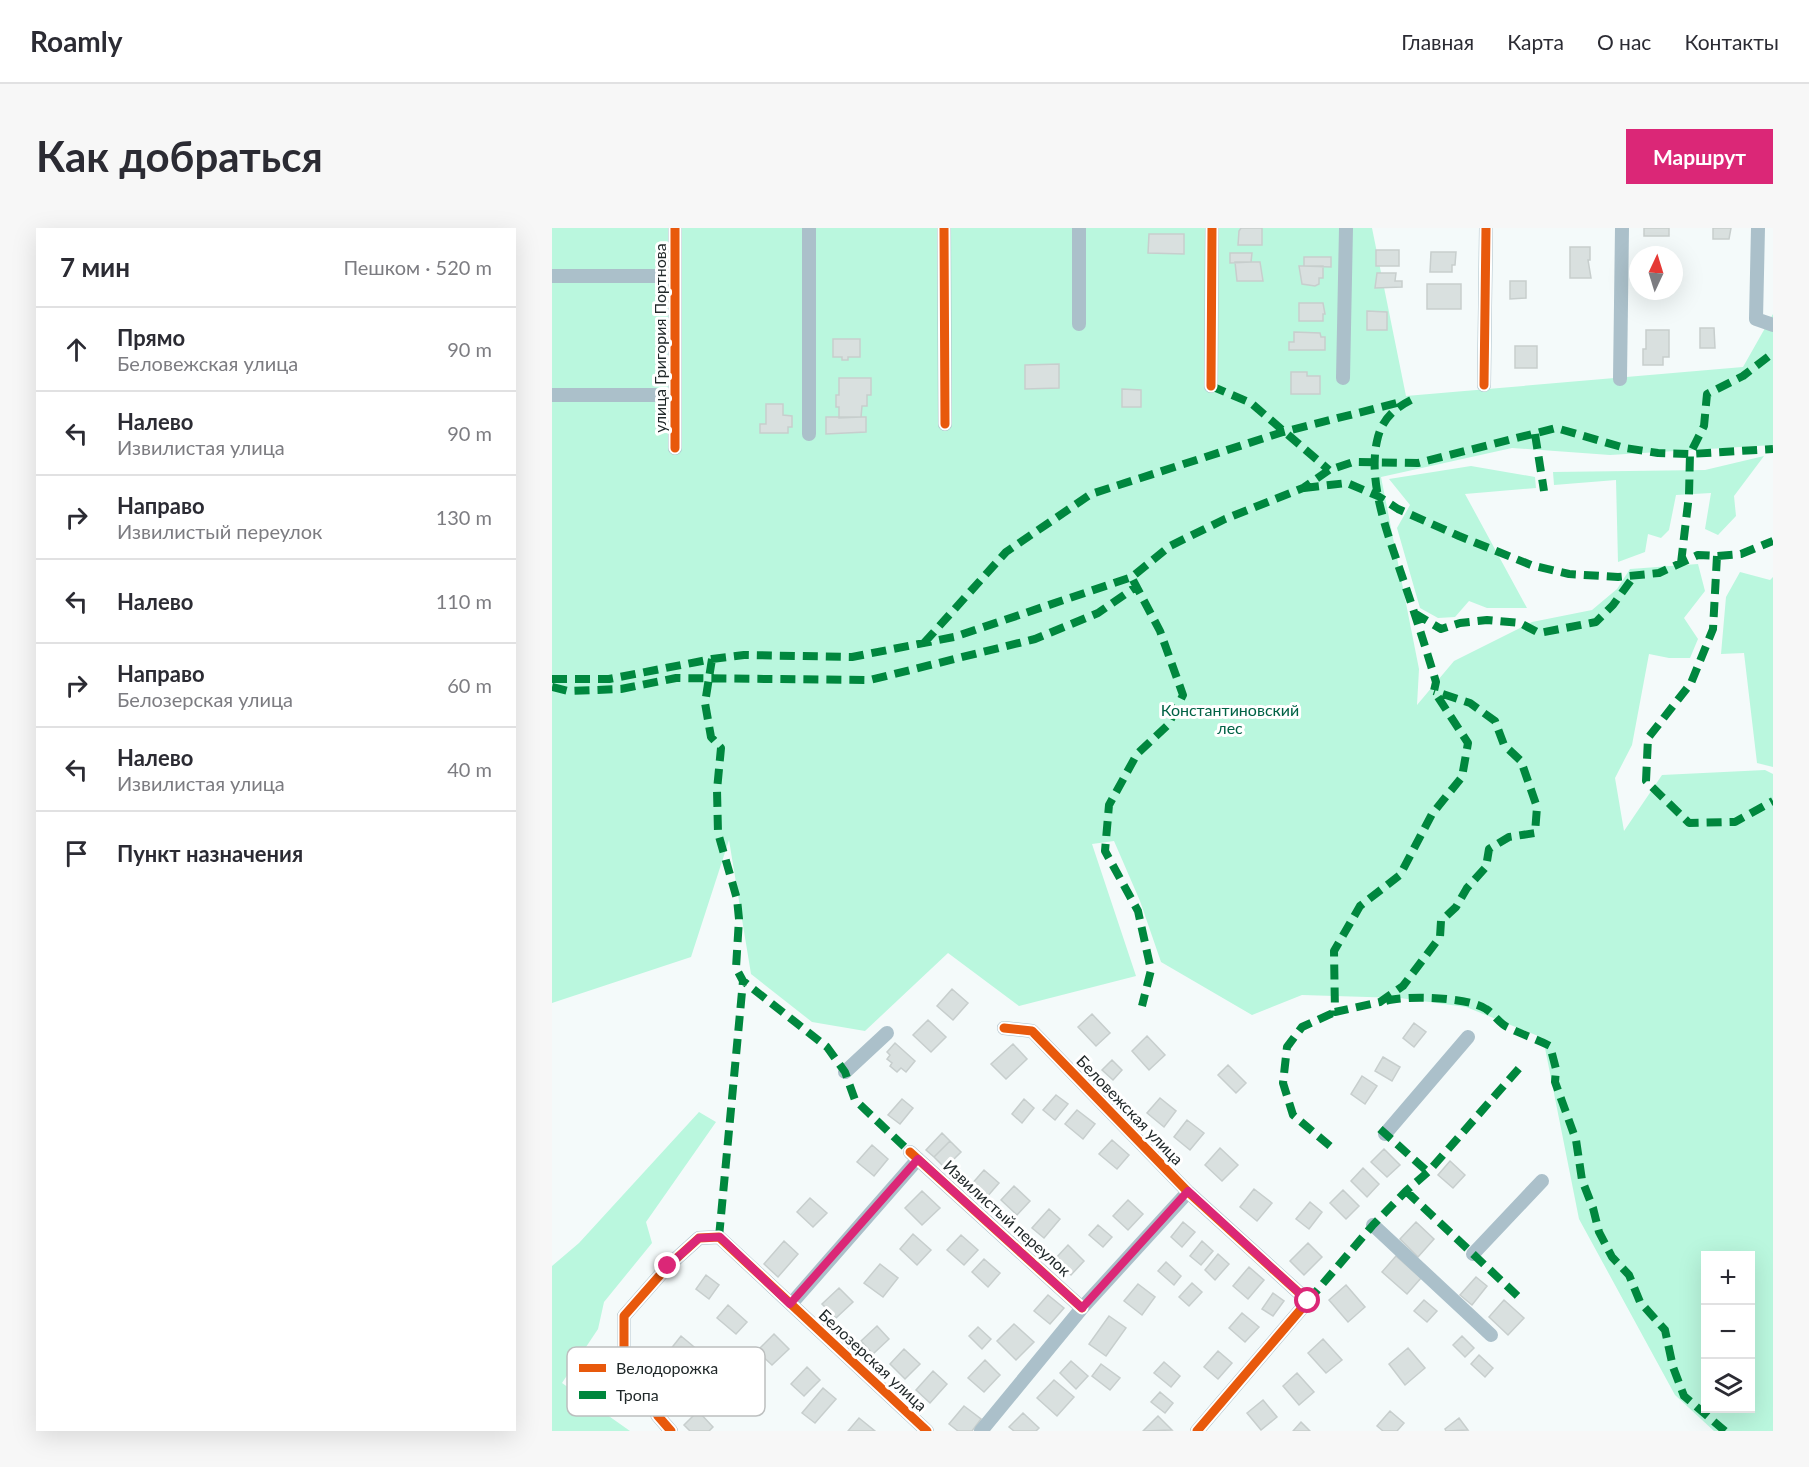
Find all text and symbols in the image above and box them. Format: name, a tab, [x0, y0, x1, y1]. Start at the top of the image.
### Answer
text: Roamly	[30, 24, 123, 58]
text: Главная	[1401, 29, 1474, 54]
text: Карта	[1507, 29, 1564, 54]
text: О нас	[1597, 29, 1651, 54]
text: Контакты	[1684, 29, 1779, 54]
button: Маршрут	[1626, 129, 1773, 184]
text: Как добраться	[36, 131, 323, 181]
street label: улица Григория Портнова	[650, 243, 669, 433]
north arrow	[1629, 246, 1683, 300]
text: 7 мин	[60, 251, 130, 283]
text: Пешком · 520 m	[343, 255, 492, 279]
text: Прямо	[117, 324, 185, 351]
icon: ahead	[60, 333, 93, 366]
text: 90 m	[447, 337, 492, 361]
text: Беловежская улица	[117, 351, 298, 375]
text: Налево	[117, 408, 193, 435]
icon: left	[60, 417, 93, 450]
text: 90 m	[447, 421, 492, 445]
text: Извилистая улица	[117, 435, 285, 459]
text: Направо	[117, 492, 205, 519]
icon: right	[60, 501, 93, 534]
text: 130 m	[436, 505, 492, 529]
text: Извилистый переулок	[117, 519, 322, 543]
icon: left	[60, 585, 93, 618]
text: Налево	[117, 588, 193, 615]
text: 110 m	[436, 589, 492, 613]
text: Направо	[117, 660, 205, 687]
icon: right	[60, 669, 93, 702]
text: 60 m	[447, 673, 492, 697]
text: Белозерская улица	[117, 687, 293, 711]
park label: Константиновский лес	[1161, 700, 1299, 737]
text: Налево	[117, 744, 193, 771]
icon: left	[60, 753, 93, 786]
text: 40 m	[447, 757, 492, 781]
text: Извилистая улица	[117, 771, 285, 795]
icon: arrive	[60, 837, 93, 870]
text: Пункт назначения	[117, 840, 303, 867]
street label: Беловежская улица	[1073, 1051, 1188, 1168]
street label: Извилистый переулок	[940, 1156, 1075, 1280]
map controls	[1701, 1251, 1755, 1413]
button: +	[1701, 1251, 1755, 1305]
route end	[654, 1252, 680, 1278]
route start	[1294, 1287, 1320, 1313]
street label: Белозерская улица	[815, 1305, 931, 1415]
button: −	[1701, 1305, 1755, 1359]
legend	[567, 1347, 765, 1416]
text: Велодорожка	[616, 1358, 718, 1377]
button: layers	[1701, 1359, 1755, 1413]
text: Тропа	[616, 1385, 659, 1404]

